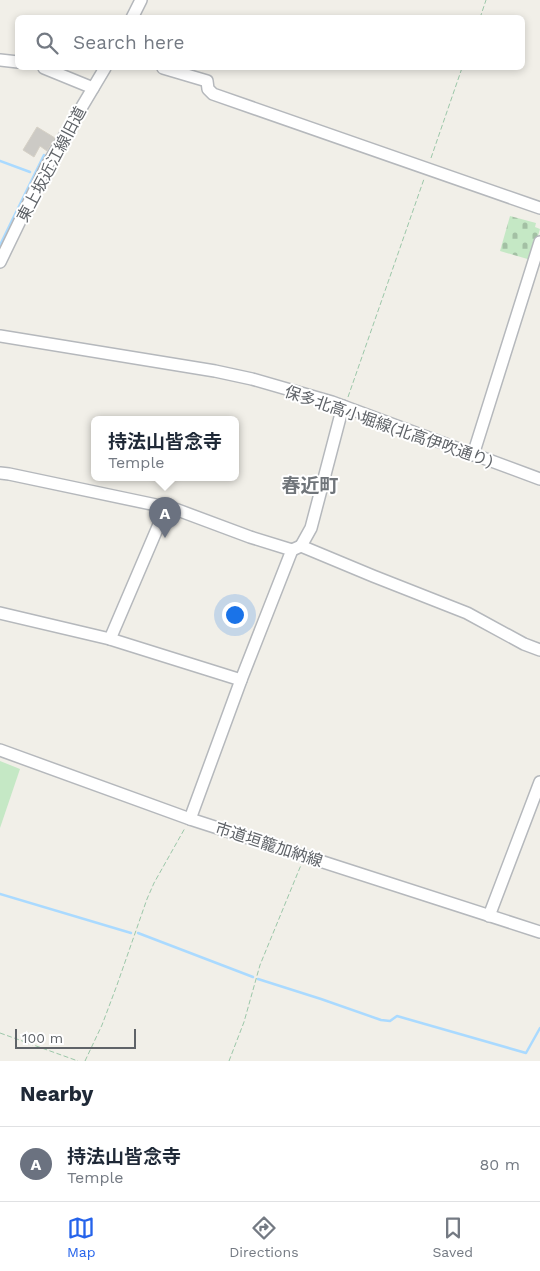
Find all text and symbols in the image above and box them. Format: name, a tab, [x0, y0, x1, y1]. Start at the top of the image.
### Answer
search box	[15, 15, 525, 70]
icon: search	[33, 29, 61, 57]
text: Search here	[73, 31, 184, 54]
street label: 東上坂近江線旧道	[13, 103, 90, 225]
street label: 保多北高小堀線(北高伊吹通り)	[282, 382, 496, 471]
popup	[91, 416, 239, 481]
text: 持法山皆念寺	[108, 430, 222, 453]
text: Temple	[108, 453, 165, 472]
district label: 春近町	[281, 474, 339, 497]
pin: A	[149, 497, 181, 538]
your location	[222, 602, 248, 628]
street label: 市道垣籠加納線	[213, 818, 325, 871]
scale bar	[15, 1026, 136, 1049]
text: 100 m	[22, 1030, 63, 1046]
text: Nearby	[20, 1081, 93, 1106]
text: 持法山皆念寺	[67, 1145, 181, 1168]
text: A	[31, 1155, 41, 1174]
text: 80 m	[479, 1155, 520, 1174]
text: Temple	[67, 1168, 124, 1187]
tab: Map	[67, 1214, 96, 1260]
tab: Directions	[229, 1214, 299, 1260]
tab: Saved	[432, 1214, 473, 1260]

